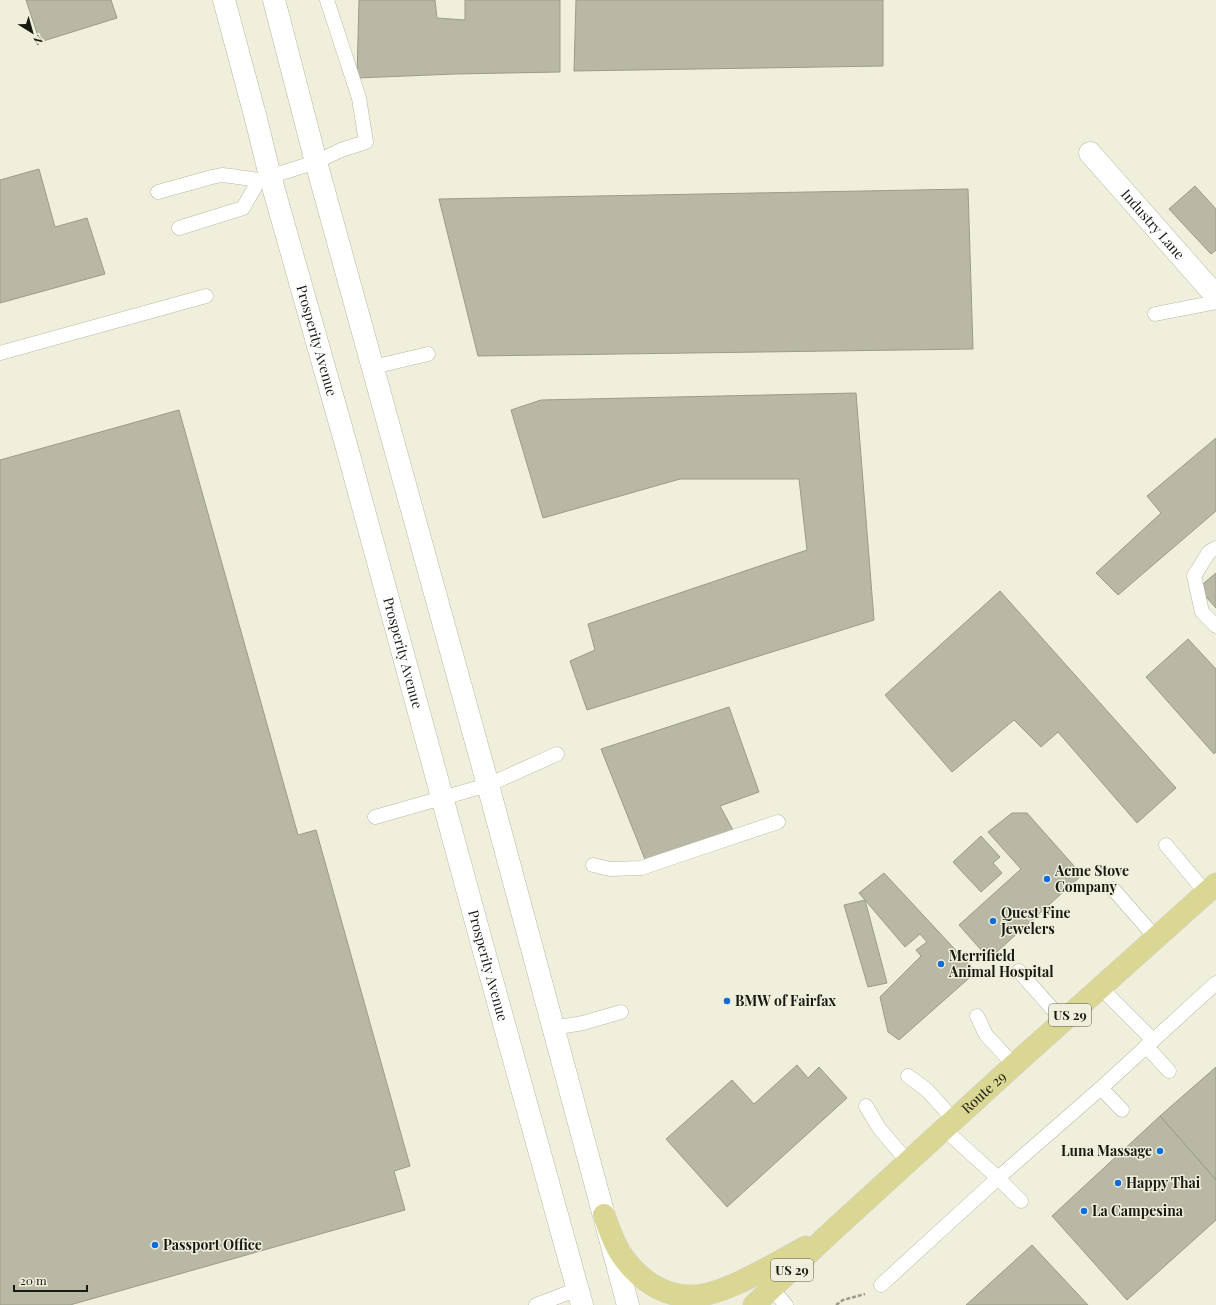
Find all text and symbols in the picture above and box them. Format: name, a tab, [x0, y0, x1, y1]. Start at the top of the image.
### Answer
north arrow	[12, 12, 52, 52]
text: N	[31, 32, 46, 49]
street label: Industry Lane	[1117, 185, 1189, 263]
street label: Prosperity Avenue	[292, 283, 342, 398]
street label: Prosperity Avenue	[379, 595, 427, 711]
place label: Acme Stove Company	[1054, 861, 1129, 896]
marker: Acme Stove Company	[1042, 874, 1052, 884]
place label: Quest Fine Jewelers	[1000, 903, 1071, 938]
street label: Prosperity Avenue	[464, 908, 513, 1023]
marker: Quest Fine Jewelers	[988, 916, 998, 926]
place label: Merrifield Animal Hospital	[948, 946, 1054, 981]
marker: Merrifield Animal Hospital	[936, 959, 946, 969]
place label: BMW of Fairfax	[735, 991, 836, 1010]
marker: BMW of Fairfax	[722, 996, 732, 1006]
road number: US 29	[1049, 1004, 1091, 1026]
street label: Route 29	[957, 1067, 1010, 1118]
place label: Luna Massage	[1061, 1141, 1152, 1160]
marker: Luna Massage	[1155, 1146, 1165, 1156]
place label: Happy Thai	[1126, 1173, 1201, 1192]
marker: Happy Thai	[1113, 1178, 1123, 1188]
place label: La Campesina	[1092, 1201, 1184, 1220]
marker: La Campesina	[1079, 1206, 1089, 1216]
place label: Passport Office	[163, 1235, 262, 1254]
marker: Passport Office	[150, 1240, 160, 1250]
road number: US 29	[771, 1259, 813, 1281]
scale bar	[14, 1267, 87, 1293]
text: 20 m	[20, 1272, 47, 1288]

